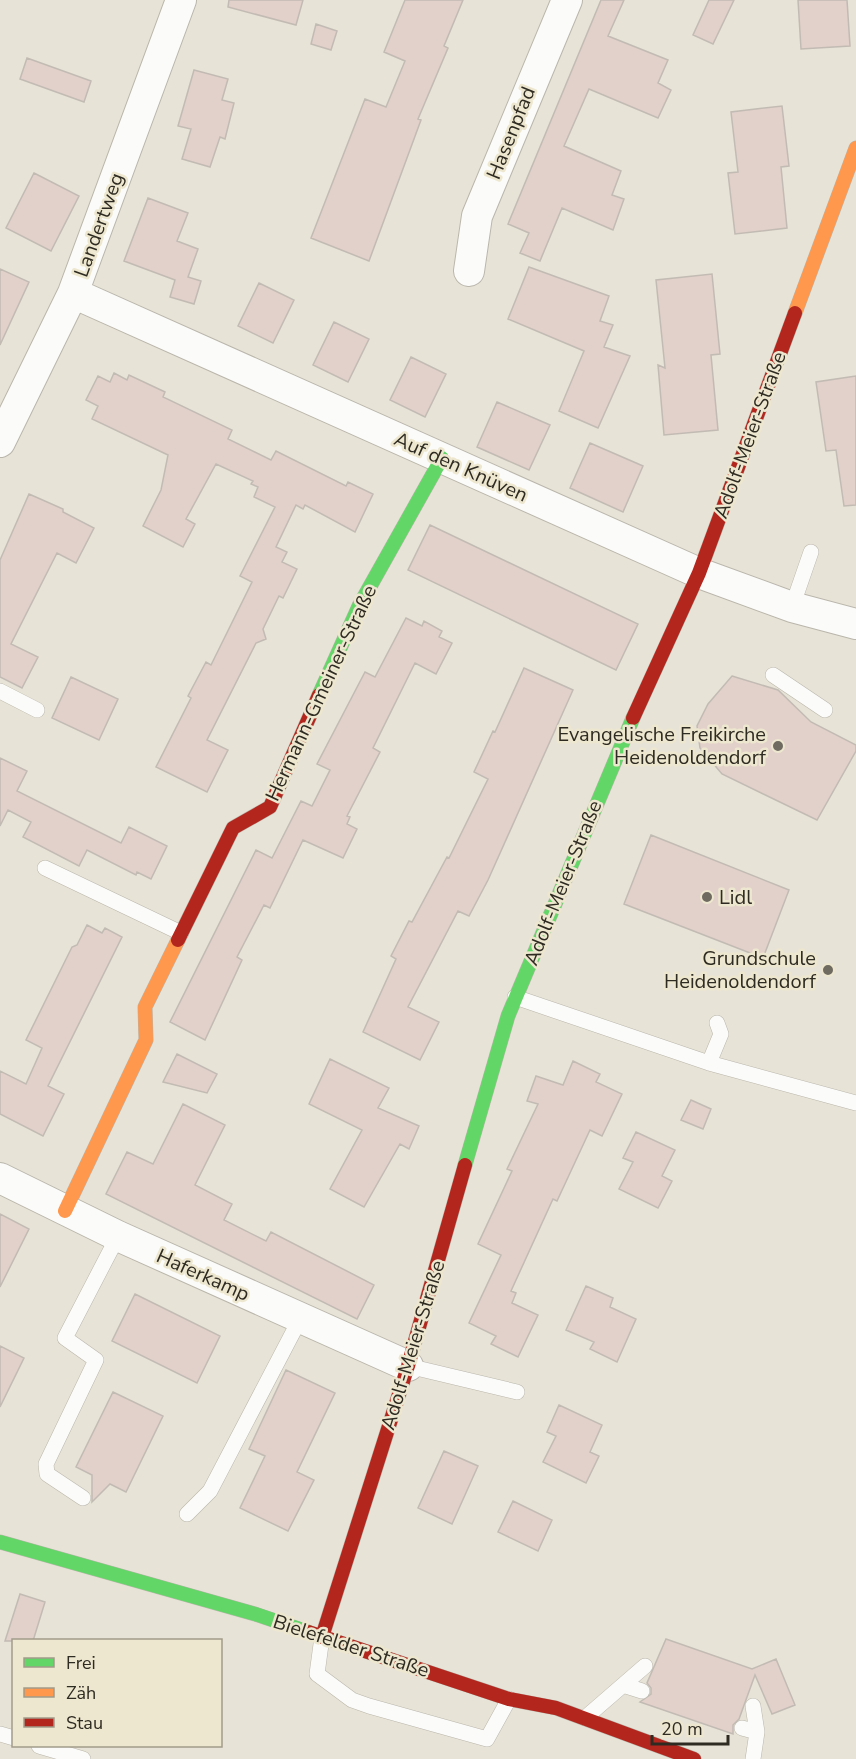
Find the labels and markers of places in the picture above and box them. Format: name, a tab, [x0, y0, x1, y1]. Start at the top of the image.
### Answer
place label: Evangelische Freikirche Heidenoldendorf	[558, 721, 766, 771]
marker: Evangelische Freikirche Heidenoldendorf	[771, 739, 785, 753]
place label: Lidl	[719, 884, 752, 911]
marker: Lidl	[700, 890, 714, 904]
place label: Grundschule Heidenoldendorf	[664, 945, 816, 995]
marker: Grundschule Heidenoldendorf	[821, 963, 835, 977]

